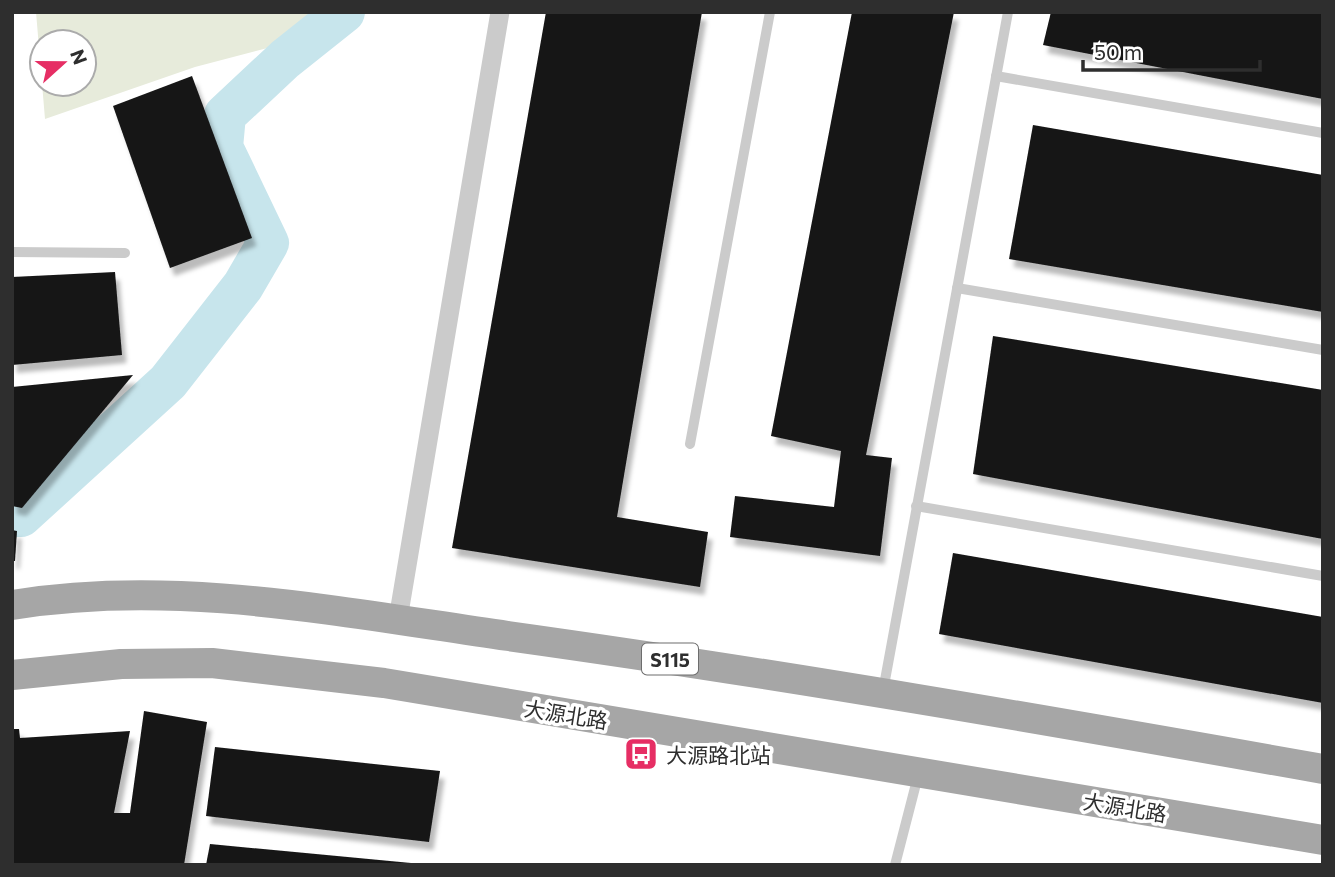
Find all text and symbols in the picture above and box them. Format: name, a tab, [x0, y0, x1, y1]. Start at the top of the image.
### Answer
north arrow	[28, 28, 98, 98]
scale bar	[1083, 28, 1260, 72]
text: 50 m	[1094, 39, 1142, 64]
text: N	[66, 46, 93, 68]
road number: S115	[642, 644, 698, 674]
street label: 大源北路	[523, 695, 609, 733]
bus stop icon: 大源路北站	[622, 735, 660, 773]
place label: 大源路北站	[666, 742, 771, 767]
street label: 大源北路	[1082, 788, 1168, 826]

